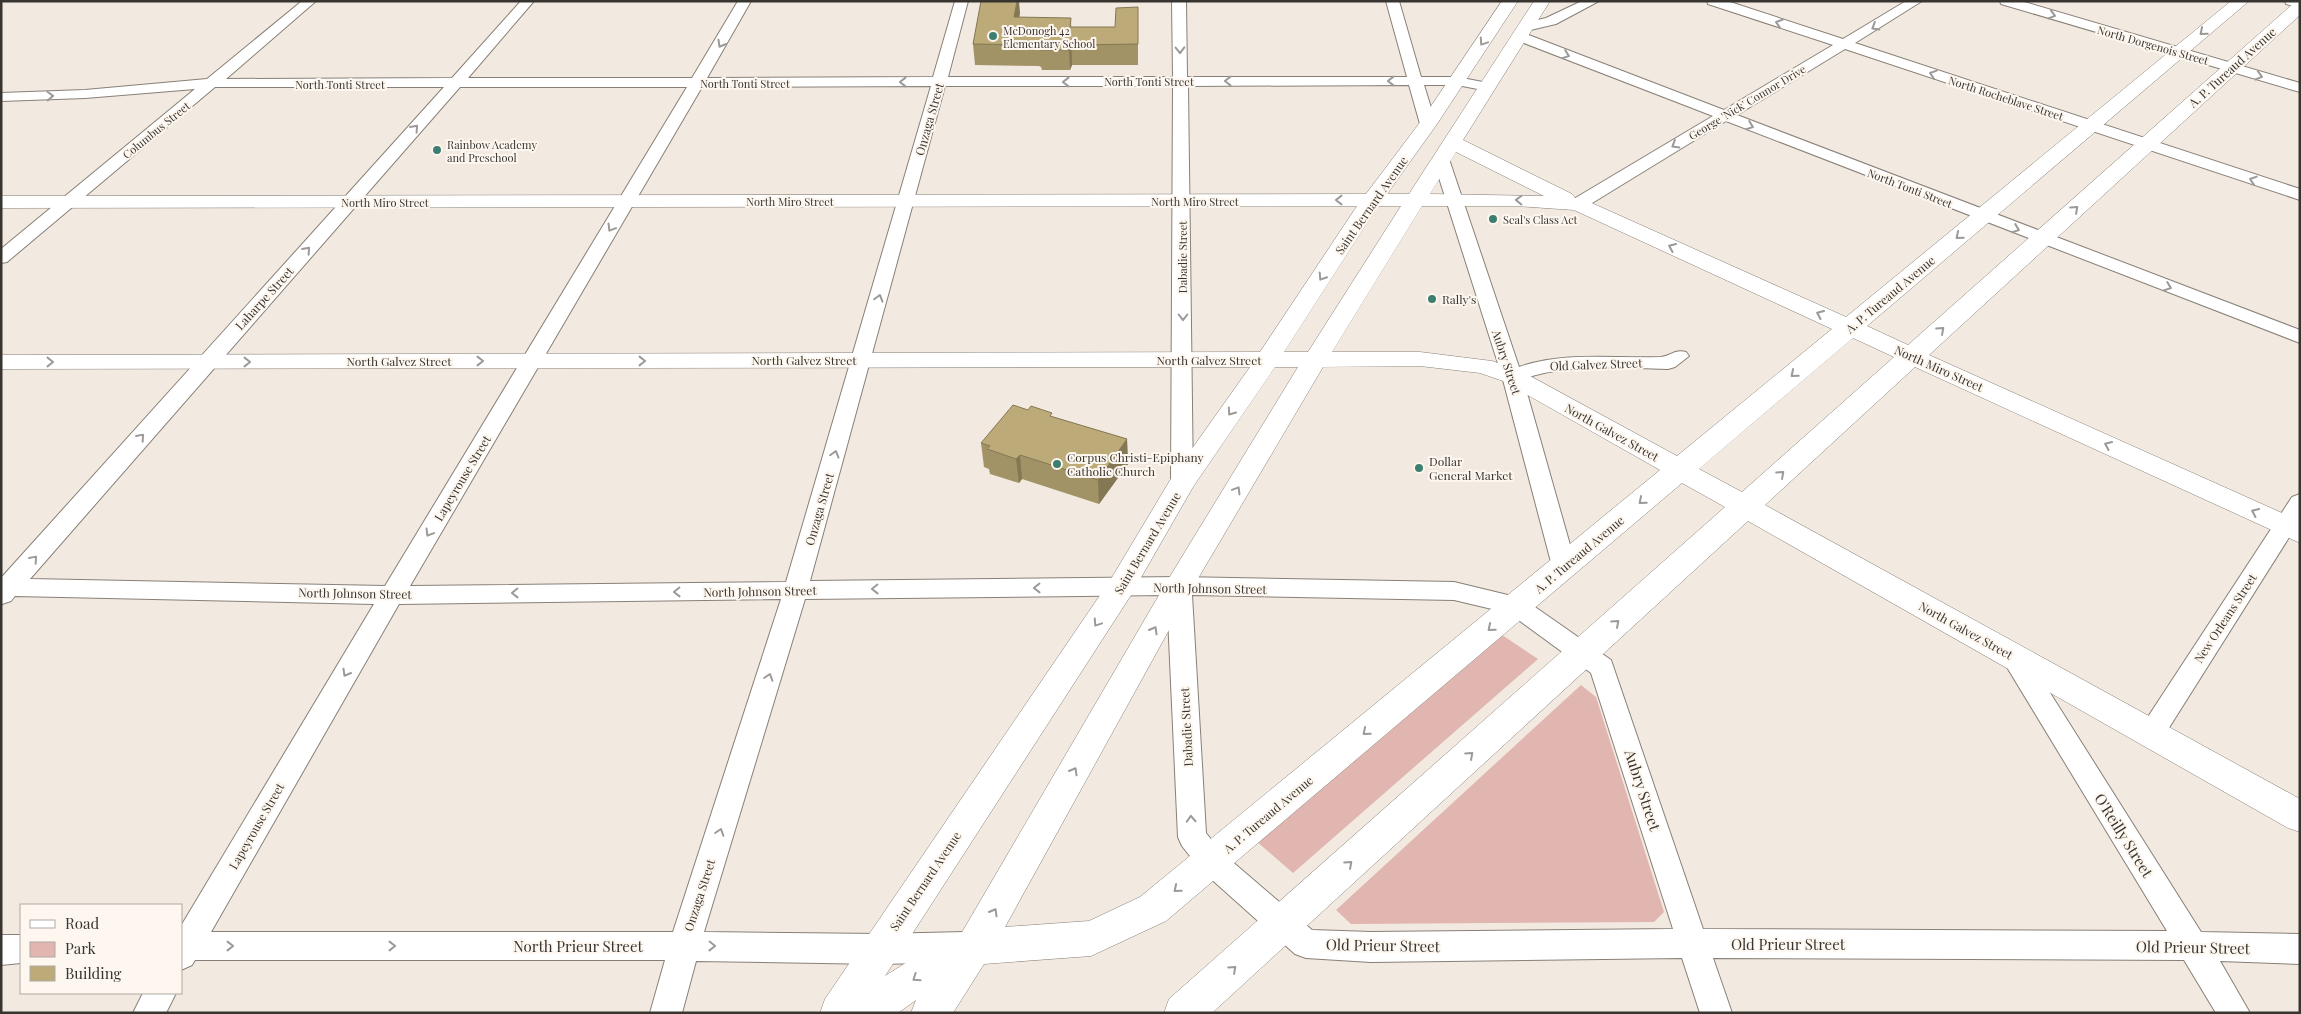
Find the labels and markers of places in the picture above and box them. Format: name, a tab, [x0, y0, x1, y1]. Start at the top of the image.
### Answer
place label: McDonogh 42 Elementary School	[1003, 23, 1095, 51]
marker: McDonogh 42 Elementary School	[987, 30, 999, 42]
place label: Rainbow Academy and Preschool	[447, 137, 537, 165]
marker: Rainbow Academy and Preschool	[431, 144, 443, 156]
place label: Seal's Class Act	[1503, 212, 1578, 227]
marker: Seal's Class Act	[1487, 213, 1499, 225]
place label: Rally's	[1442, 291, 1476, 307]
marker: Rally's	[1426, 293, 1438, 305]
place label: Corpus Christi-Epiphany Catholic Church	[1067, 449, 1204, 479]
place label: Dollar General Market	[1429, 453, 1513, 483]
marker: Corpus Christi-Epiphany Catholic Church	[1051, 458, 1063, 470]
marker: Dollar General Market	[1413, 462, 1425, 474]

